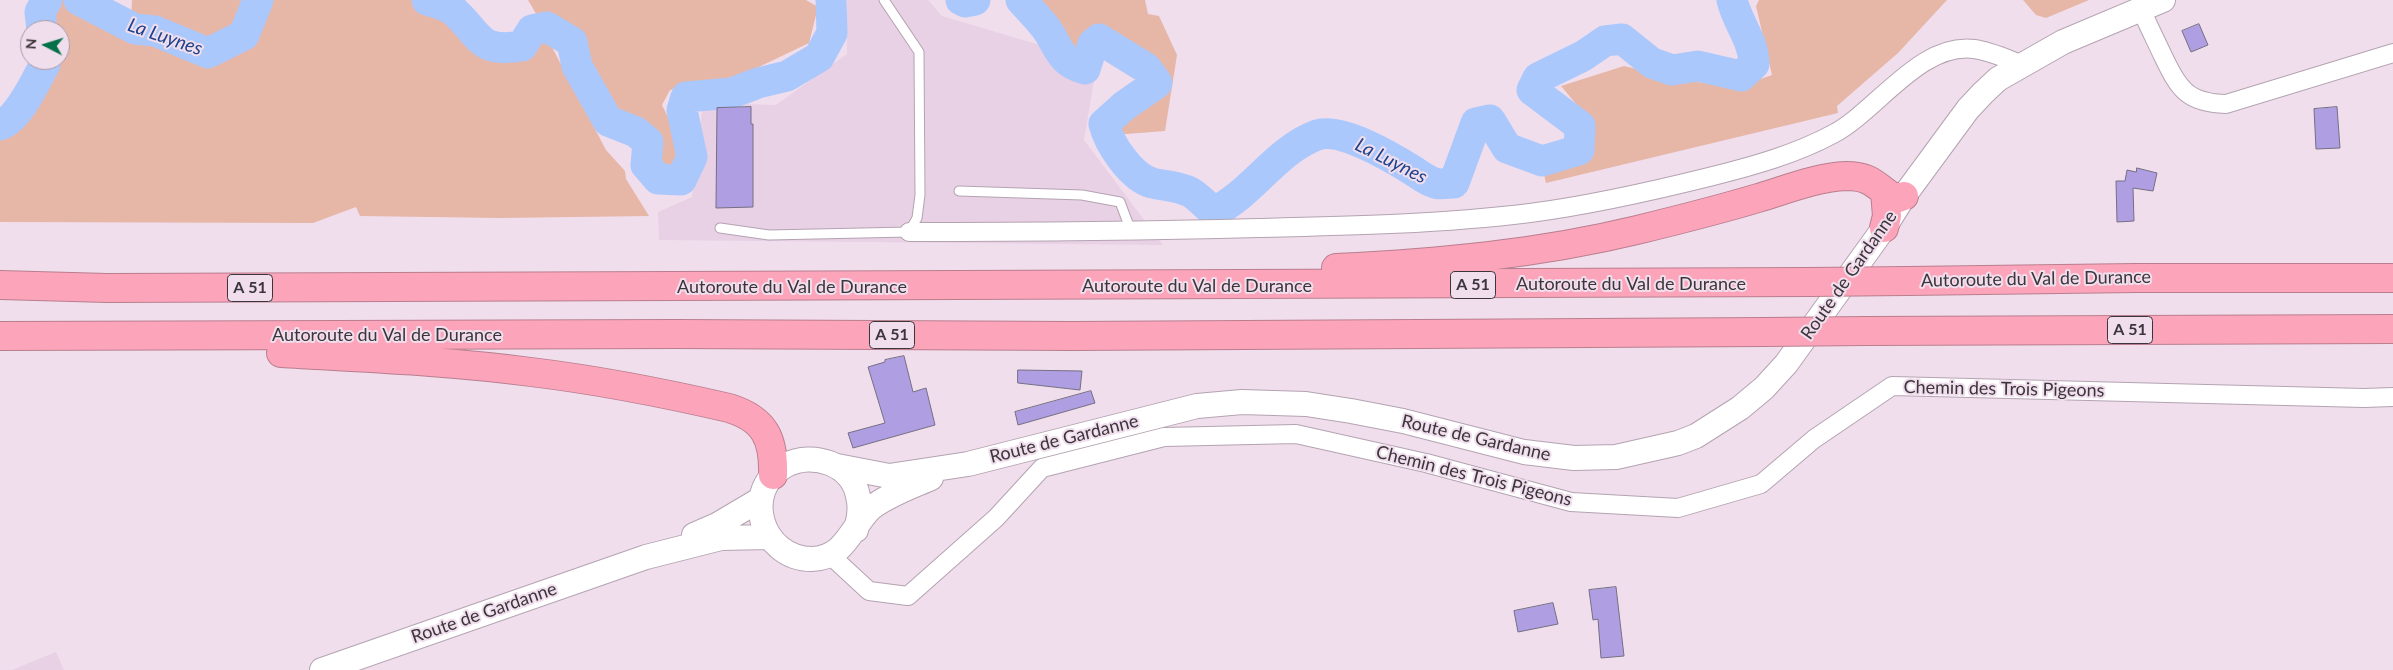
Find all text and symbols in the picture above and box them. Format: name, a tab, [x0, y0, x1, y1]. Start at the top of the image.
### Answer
water label: La Luynes	[125, 14, 205, 60]
north arrow	[20, 20, 70, 70]
text: N	[22, 38, 39, 50]
water label: La Luynes	[1351, 133, 1431, 189]
street label: Route de Gardanne	[1796, 206, 1902, 344]
street label: Autoroute du Val de Durance	[1921, 266, 2151, 292]
road number: A 51	[1450, 272, 1496, 298]
street label: Autoroute du Val de Durance	[1516, 273, 1746, 295]
road number: A 51	[228, 274, 272, 302]
street label: Autoroute du Val de Durance	[1082, 275, 1312, 297]
street label: Autoroute du Val de Durance	[677, 276, 907, 298]
road number: A 51	[2108, 316, 2152, 344]
road number: A 51	[870, 322, 914, 348]
street label: Autoroute du Val de Durance	[272, 324, 502, 346]
street label: Chemin des Trois Pigeons	[1903, 376, 2105, 402]
street label: Route de Gardanne	[987, 410, 1141, 468]
street label: Route de Gardanne	[1399, 410, 1553, 466]
street label: Chemin des Trois Pigeons	[1374, 441, 1574, 511]
street label: Route de Gardanne	[408, 578, 560, 648]

